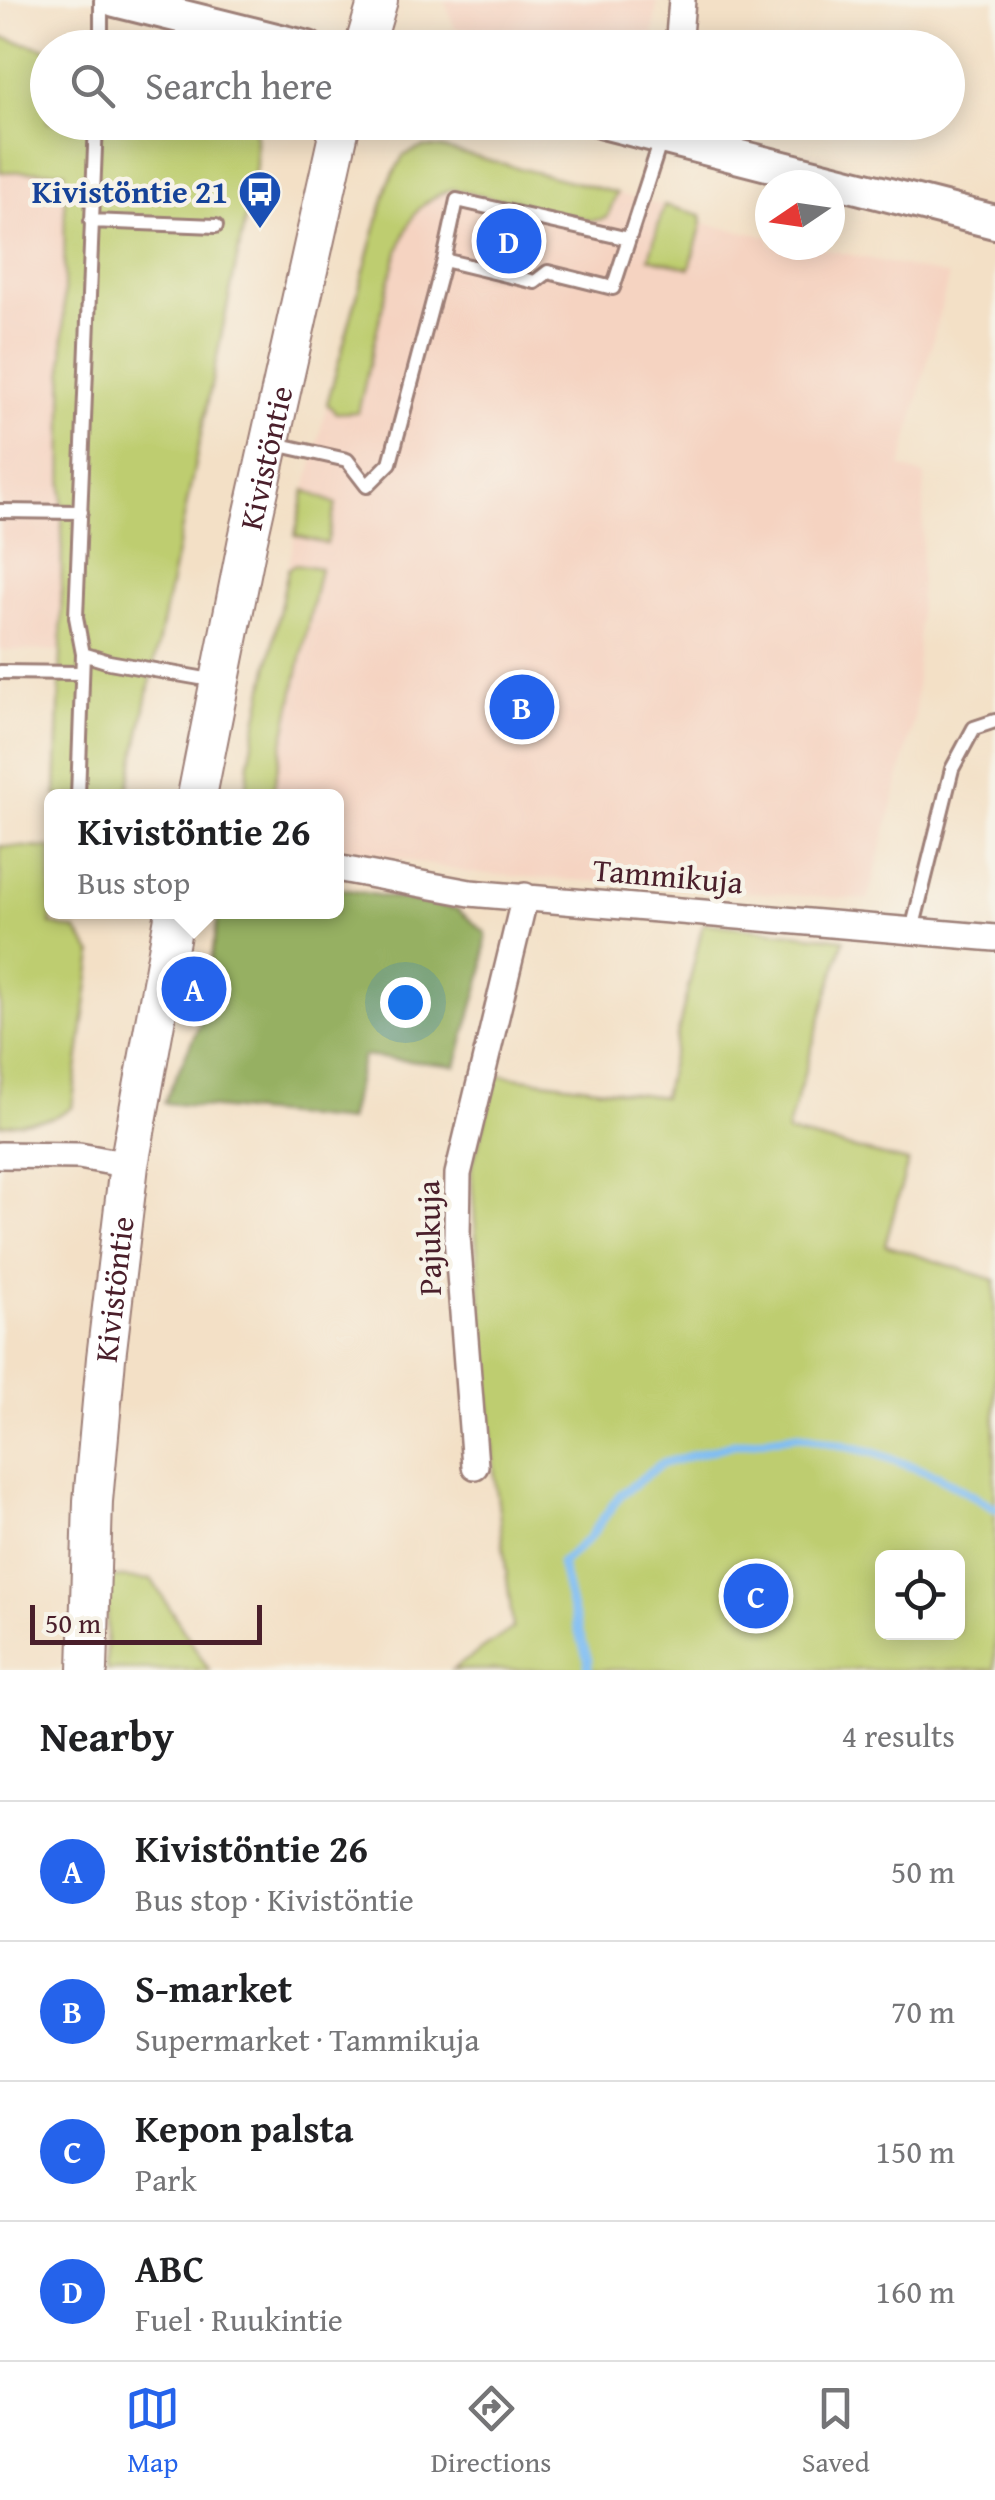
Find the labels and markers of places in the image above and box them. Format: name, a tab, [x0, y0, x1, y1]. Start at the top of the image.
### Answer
place label: Kivistöntie 21	[32, 168, 228, 215]
bus stop icon: Kivistöntie 21	[237, 169, 283, 230]
pin: D	[476, 204, 542, 278]
pin: B	[490, 670, 554, 744]
pin: A	[162, 952, 226, 1026]
pin: C	[724, 1558, 788, 1634]

